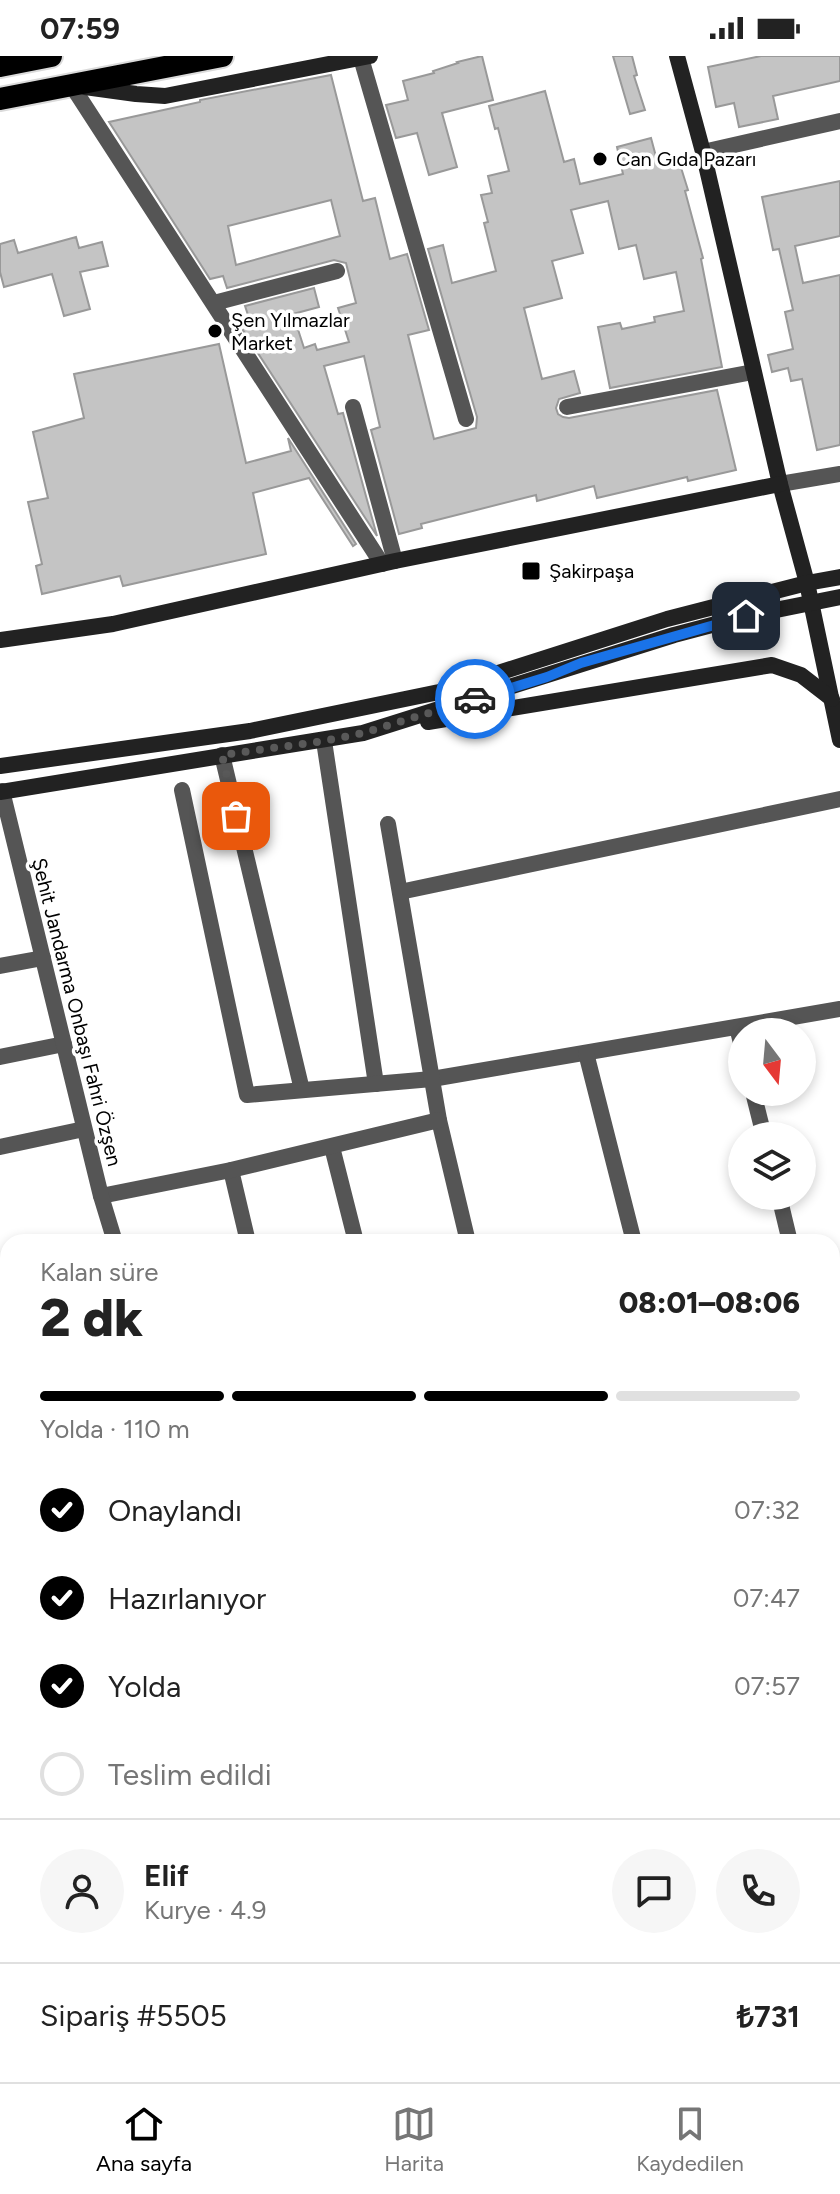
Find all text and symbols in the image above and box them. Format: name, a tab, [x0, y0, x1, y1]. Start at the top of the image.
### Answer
text: 07:59	[40, 10, 120, 47]
place label: Can Gıda Pazarı	[616, 147, 756, 171]
marker: Can Gıda Pazarı	[591, 150, 609, 168]
place label: Şen Yılmazlar Market	[231, 308, 350, 355]
marker: Şen Yılmazlar Market	[206, 322, 224, 340]
place label: Şakirpaşa	[549, 559, 634, 583]
marker: Şakirpaşa	[520, 560, 542, 582]
pin	[712, 582, 780, 650]
icon: home	[724, 594, 768, 638]
courier	[435, 659, 515, 739]
icon: car	[453, 677, 497, 721]
pin	[202, 782, 270, 850]
icon: bag	[214, 794, 258, 838]
street label: Şehit Jandarma Onbaşı Fahri Özşen	[27, 855, 127, 1169]
north arrow	[728, 1018, 816, 1106]
map controls	[728, 1018, 816, 1210]
button: layers	[728, 1122, 816, 1210]
text: Kalan süre	[40, 1256, 158, 1288]
text: 08:01–08:06	[619, 1284, 800, 1321]
text: 2 dk	[40, 1287, 143, 1349]
text: Yolda · 110 m	[40, 1413, 190, 1445]
icon: check	[40, 1488, 84, 1532]
text: Onaylandı	[108, 1492, 242, 1529]
text: 07:32	[734, 1494, 800, 1526]
icon: check	[40, 1576, 84, 1620]
text: Hazırlanıyor	[108, 1580, 266, 1617]
text: 07:47	[733, 1582, 800, 1614]
icon: check	[40, 1664, 84, 1708]
text: Yolda	[108, 1668, 181, 1705]
text: 07:57	[734, 1670, 800, 1702]
text: Teslim edildi	[108, 1756, 272, 1793]
button: person	[40, 1849, 124, 1933]
button: chat	[612, 1849, 696, 1933]
button: phone	[716, 1849, 800, 1933]
text: Elif	[144, 1857, 189, 1894]
text: Kurye · 4.9	[144, 1894, 266, 1926]
text: Sipariş #5505	[40, 1997, 227, 2034]
text: ₺731	[737, 1998, 800, 2035]
tab: Ana sayfa	[96, 2102, 192, 2177]
tab: Harita	[384, 2102, 444, 2177]
tab: Kaydedilen	[636, 2102, 744, 2177]

